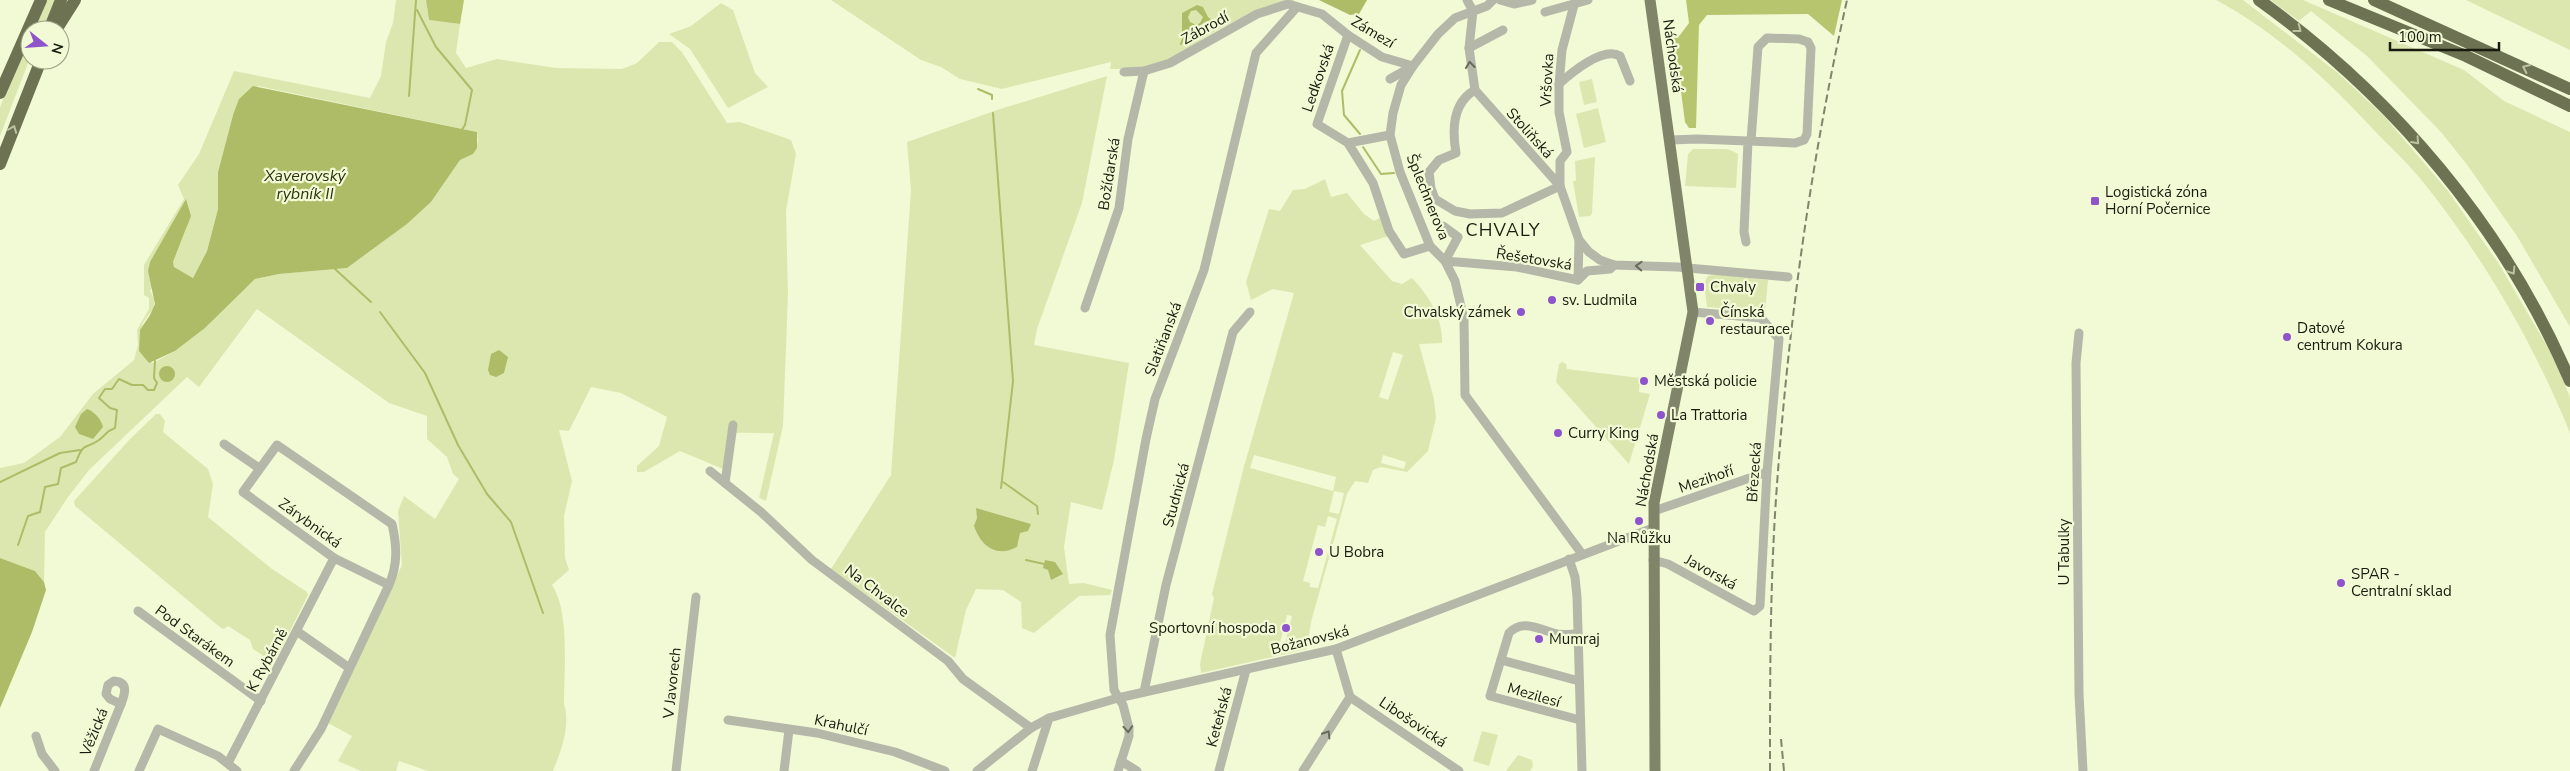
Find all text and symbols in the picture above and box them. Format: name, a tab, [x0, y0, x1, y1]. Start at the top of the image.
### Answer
street label: Zábrodí	[1178, 6, 1234, 49]
street label: Zámezí	[1347, 11, 1400, 54]
street label: Náchodská	[1658, 18, 1688, 94]
north arrow	[20, 20, 70, 70]
scale bar	[2390, 20, 2499, 52]
one-way arrow	[2292, 24, 2301, 33]
text: 100 m	[2398, 27, 2442, 47]
text: N	[46, 41, 68, 56]
street label: Ledkovská	[1297, 41, 1339, 115]
street label: Vršovka	[1536, 53, 1558, 108]
one-way arrow	[1465, 60, 1476, 68]
one-way arrow	[2522, 63, 2531, 74]
street label: Stoliňská	[1502, 103, 1558, 163]
one-way arrow	[7, 125, 17, 134]
one-way arrow	[2410, 135, 2419, 144]
street label: Božídarská	[1093, 136, 1125, 212]
street label: Šplechnerova	[1402, 151, 1455, 243]
water label: Xaverovský rybník II	[263, 165, 347, 205]
place label: Logistická zóna Horní Počernice	[2105, 182, 2210, 219]
marker: Logistická zóna Horní Počernice	[2089, 195, 2101, 207]
district label: CHVALY	[1466, 218, 1540, 242]
street label: Řešetovská	[1495, 243, 1573, 275]
one-way arrow	[1635, 261, 1642, 271]
one-way arrow	[2506, 265, 2515, 275]
place label: Chvaly	[1710, 277, 1756, 297]
marker: Chvaly	[1694, 281, 1706, 293]
place label: sv. Ludmila	[1562, 290, 1637, 310]
marker: sv. Ludmila	[1546, 294, 1558, 306]
street label: Slatiňanská	[1140, 299, 1186, 379]
place label: Čínská restaurace	[1720, 301, 1790, 339]
place label: Chvalský zámek	[1403, 302, 1511, 322]
marker: Chvalský zámek	[1515, 306, 1527, 318]
marker: Čínská restaurace	[1704, 315, 1716, 327]
place label: Datové centrum Kokura	[2297, 318, 2403, 355]
marker: Datové centrum Kokura	[2281, 331, 2293, 343]
place label: Městská policie	[1654, 371, 1757, 391]
marker: Městská policie	[1638, 375, 1650, 387]
place label: La Trattoria	[1671, 405, 1747, 425]
marker: La Trattoria	[1655, 409, 1667, 421]
place label: Curry King	[1568, 423, 1639, 443]
marker: Curry King	[1552, 427, 1564, 439]
street label: Náchodská	[1631, 432, 1663, 508]
street label: Březecká	[1742, 441, 1766, 503]
street label: Mezihoří	[1676, 460, 1738, 498]
street label: Studnická	[1158, 461, 1194, 529]
street label: Zárybnická	[274, 493, 346, 553]
marker: Na Růžku	[1633, 515, 1645, 527]
street label: U Tabulky	[2054, 518, 2074, 586]
place label: Na Růžku	[1607, 528, 1671, 548]
place label: U Bobra	[1329, 542, 1384, 562]
marker: U Bobra	[1313, 546, 1325, 558]
street label: Javorská	[1681, 549, 1741, 594]
street label: Na Chvalce	[841, 560, 913, 622]
place label: SPAR - Centralní sklad	[2351, 564, 2452, 601]
marker: SPAR - Centralní sklad	[2335, 577, 2347, 589]
street label: Pod Starákem	[151, 600, 239, 672]
place label: Sportovní hospoda	[1149, 618, 1276, 638]
street label: Božanovská	[1269, 621, 1351, 659]
marker: Sportovní hospoda	[1280, 622, 1292, 634]
street label: K Rybárně	[242, 625, 292, 695]
place label: Mumraj	[1549, 629, 1600, 649]
marker: Mumraj	[1533, 633, 1545, 645]
street label: V Javorech	[658, 646, 686, 721]
street label: Mezilesí	[1505, 678, 1564, 713]
street label: Keteňská	[1201, 685, 1237, 749]
street label: Libošovická	[1375, 692, 1451, 752]
street label: Věžická	[75, 705, 113, 760]
street label: Krahulčí	[812, 710, 871, 741]
one-way arrow	[1122, 725, 1133, 733]
one-way arrow	[1320, 730, 1330, 739]

